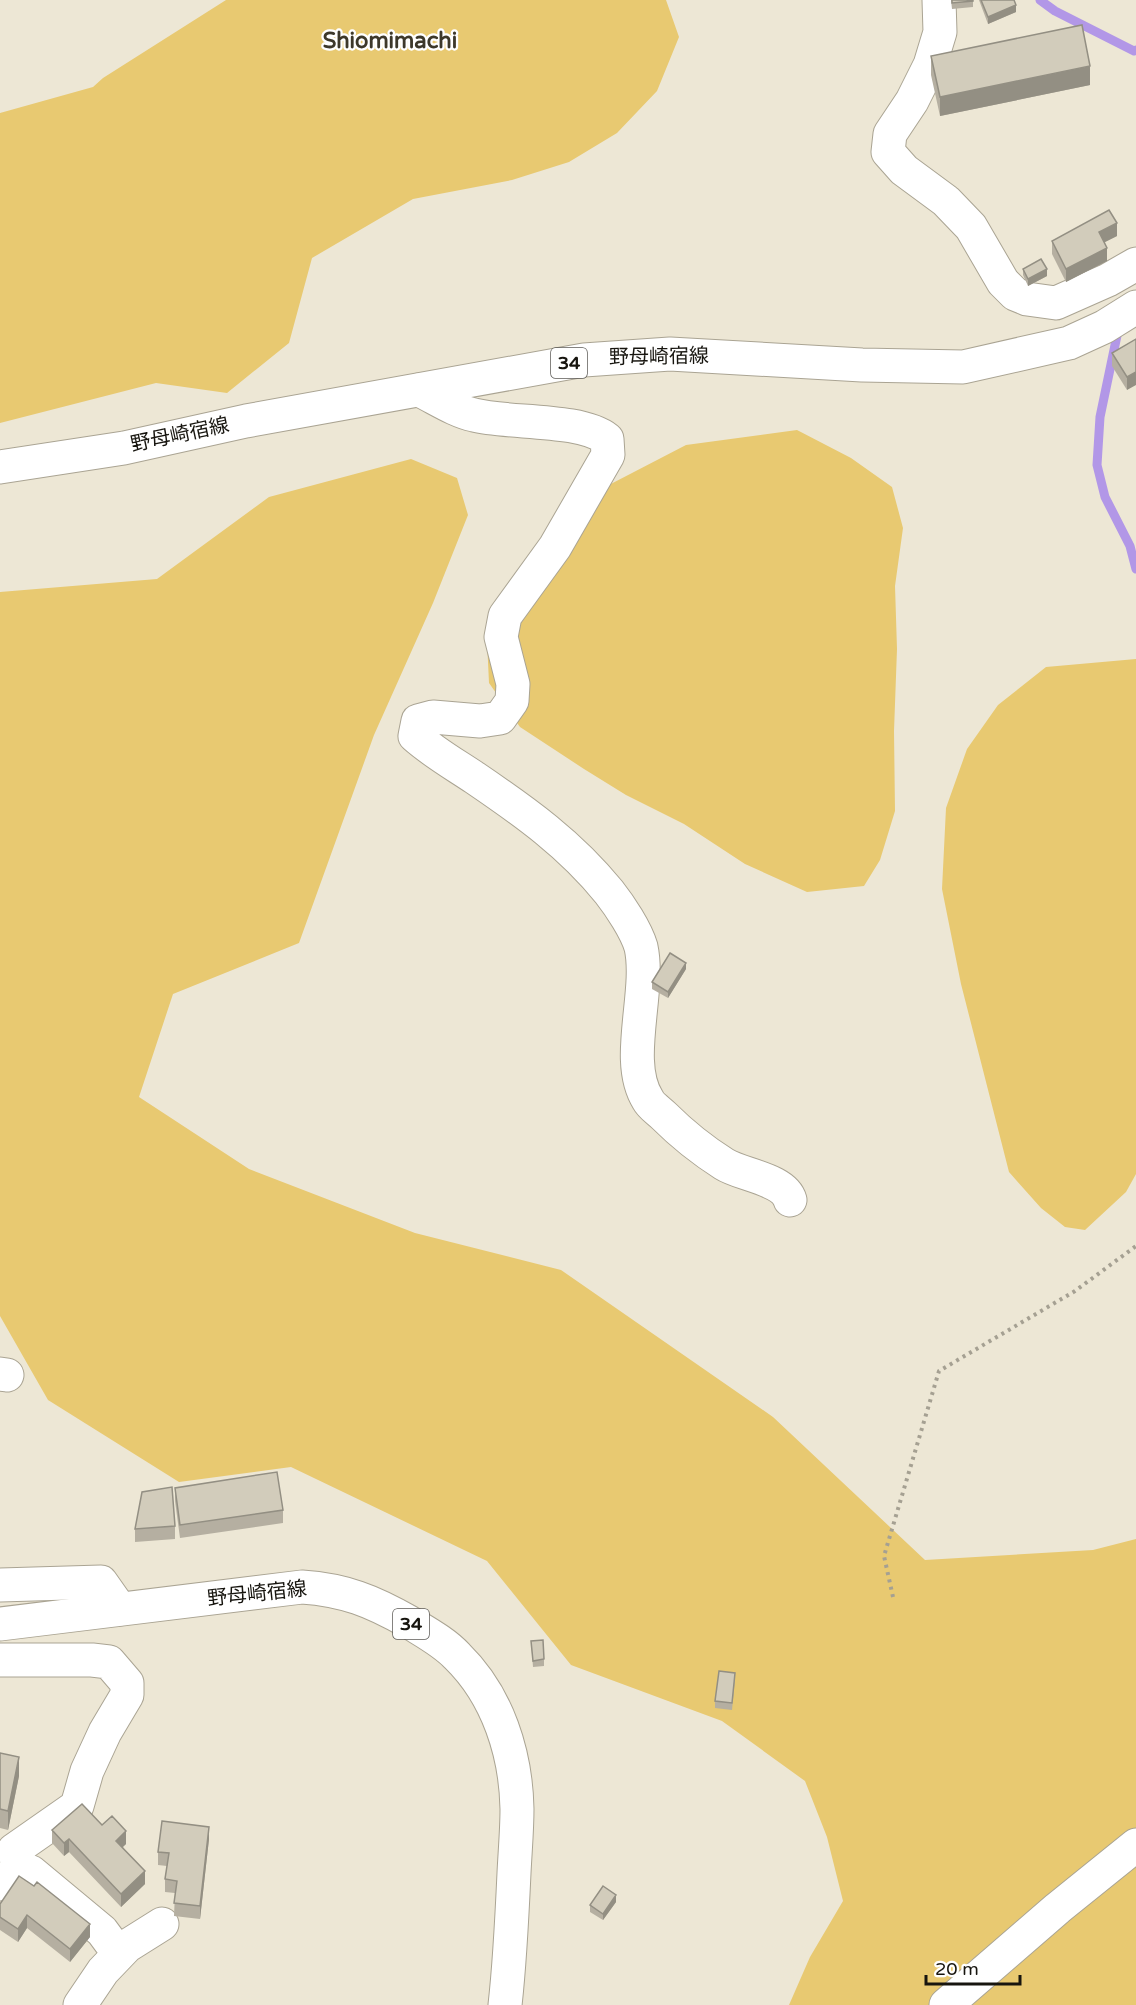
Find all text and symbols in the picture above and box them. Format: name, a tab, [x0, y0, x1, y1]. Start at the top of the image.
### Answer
district label: Shiomimachi	[323, 28, 457, 54]
street label: 野母崎宿線	[609, 344, 709, 370]
road number: 34	[551, 348, 587, 378]
street label: 野母崎宿線	[129, 413, 231, 457]
street label: 野母崎宿線	[206, 1577, 308, 1611]
road number: 34	[393, 1609, 429, 1639]
scale bar	[926, 1948, 1020, 1986]
text: 20 m	[935, 1958, 979, 1980]

